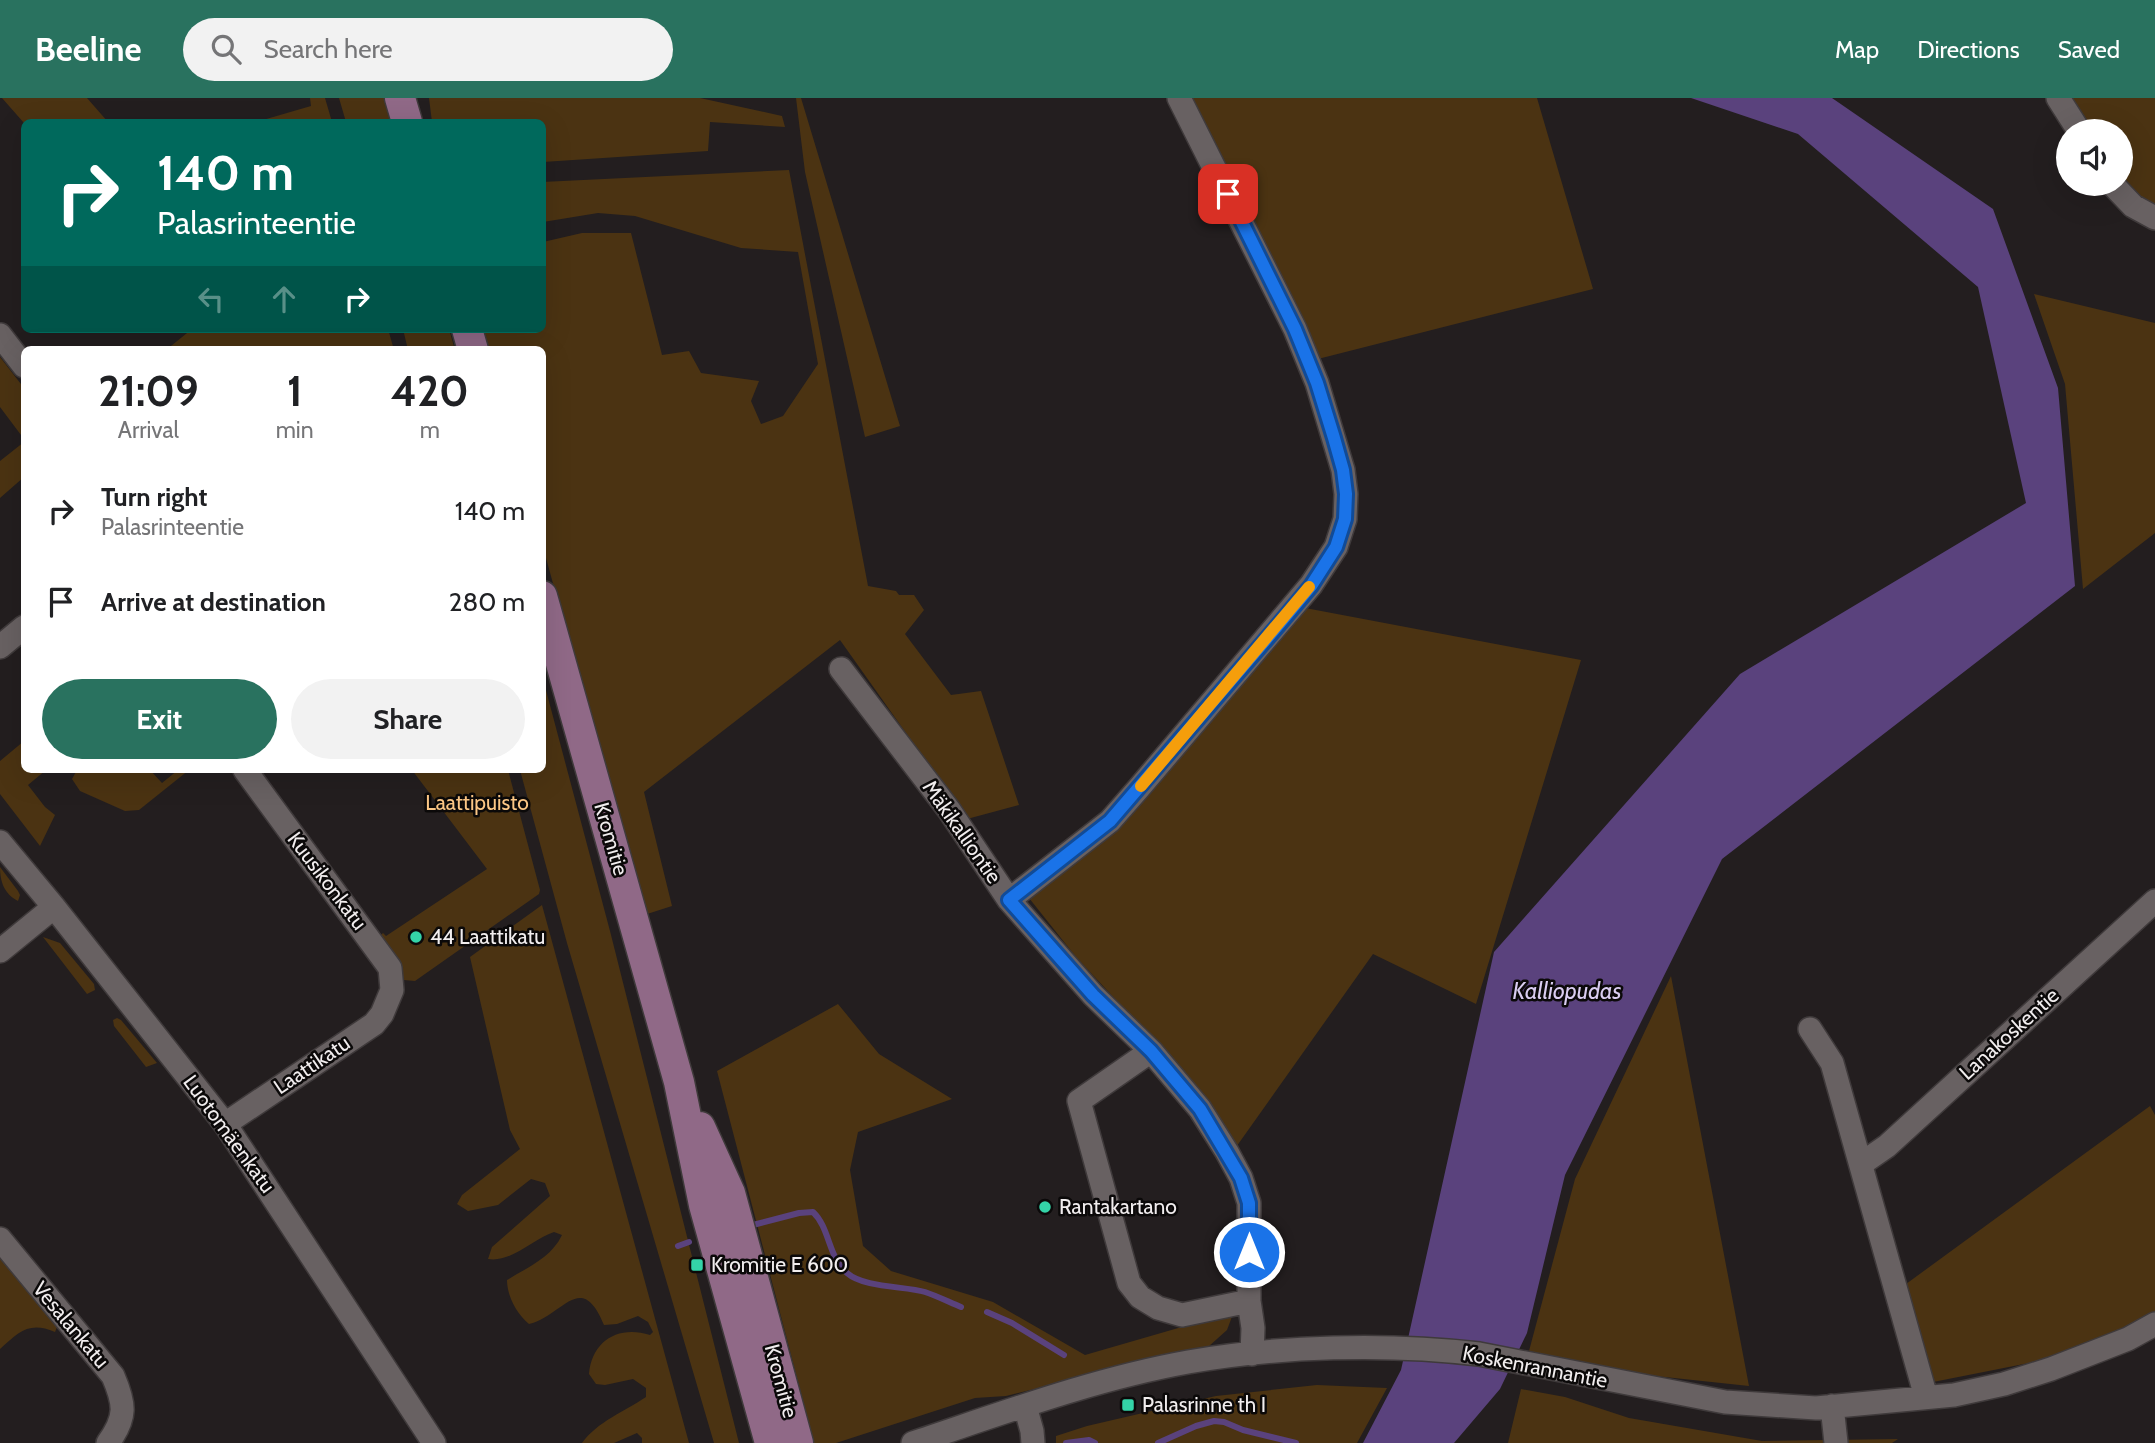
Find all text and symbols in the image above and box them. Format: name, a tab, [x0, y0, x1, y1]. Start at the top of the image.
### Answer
search box	[183, 18, 673, 81]
text: Beeline	[35, 29, 141, 69]
icon: search	[207, 30, 245, 68]
text: Search here	[263, 33, 393, 65]
text: Map	[1835, 35, 1879, 64]
text: Directions	[1917, 35, 2020, 64]
text: Saved	[2058, 35, 2120, 64]
map controls	[2056, 119, 2133, 196]
button: sound	[2056, 119, 2133, 196]
text: 140 m	[157, 143, 294, 202]
icon: right	[42, 147, 133, 238]
pin	[1198, 164, 1258, 224]
icon: arrive	[1209, 175, 1247, 213]
text: Palasrinteentie	[157, 203, 356, 242]
icon: left	[192, 280, 230, 318]
icon: ahead	[265, 280, 303, 318]
icon: right	[338, 280, 376, 318]
text: 21:09	[98, 365, 199, 417]
text: 1	[287, 365, 302, 417]
text: 420	[391, 365, 469, 417]
text: Arrival	[118, 416, 179, 444]
text: min	[276, 416, 314, 444]
text: m	[420, 416, 440, 444]
text: Turn right	[101, 481, 207, 513]
icon: right	[42, 492, 80, 530]
text: 140 m	[455, 495, 525, 527]
text: Palasrinteentie	[101, 513, 244, 541]
icon: arrive	[42, 583, 80, 621]
text: Arrive at destination	[101, 586, 326, 618]
text: 280 m	[449, 586, 525, 618]
button: Exit	[42, 679, 277, 759]
button: Share	[291, 679, 525, 759]
street label: Mäkikalliontie	[918, 775, 1007, 888]
park label: Laattipuisto	[425, 790, 529, 815]
street label: Kromitie	[589, 799, 634, 879]
street label: Kuusikonkatu	[283, 827, 372, 935]
place label: 44 Laattikatu	[430, 924, 545, 949]
marker: 44 Laattikatu	[408, 929, 424, 945]
water label: Kalliopudas	[1513, 977, 1622, 1005]
street label: Lanakoskentie	[1954, 982, 2064, 1085]
street label: Laattikatu	[269, 1030, 355, 1099]
street label: Luotomäenkatu	[178, 1070, 281, 1198]
place label: Rantakartano	[1059, 1194, 1177, 1219]
marker: Rantakartano	[1037, 1199, 1053, 1215]
position arrow	[1212, 1215, 1286, 1289]
place label: Kromitie E 600	[711, 1252, 848, 1277]
marker: Kromitie E 600	[689, 1257, 705, 1273]
street label: Vesalankatu	[28, 1276, 115, 1373]
street label: Koskenrannantie	[1461, 1340, 1610, 1393]
street label: Kromitie	[760, 1341, 803, 1421]
place label: Palasrinne th I	[1142, 1392, 1266, 1417]
marker: Palasrinne th I	[1120, 1397, 1136, 1413]

